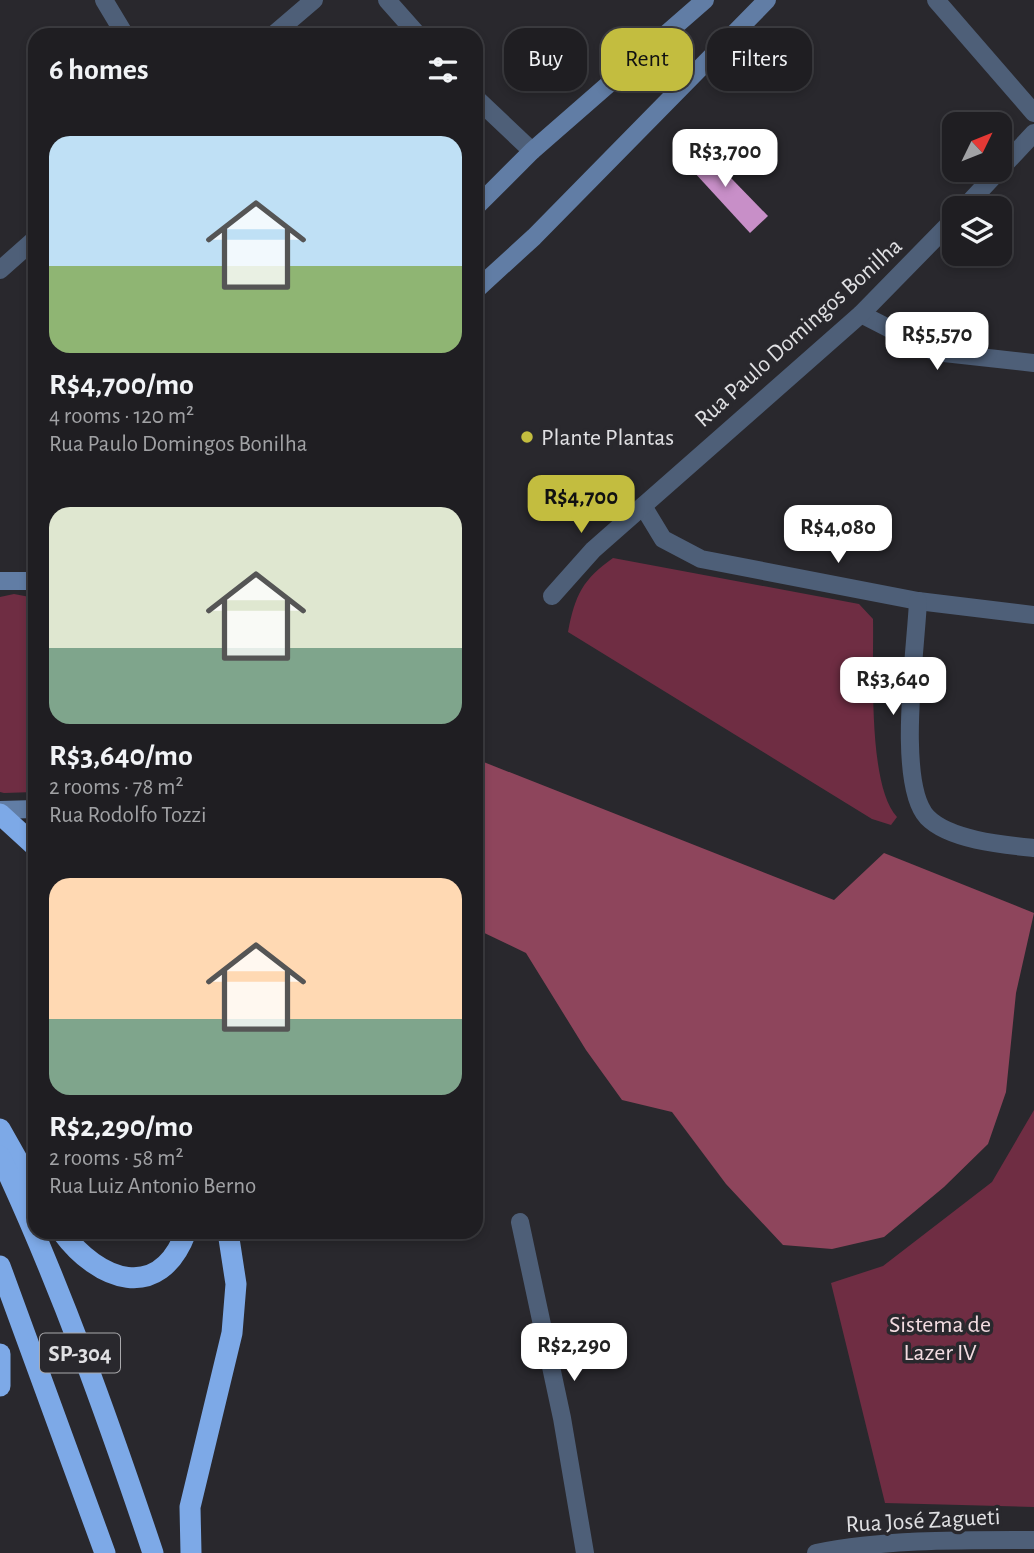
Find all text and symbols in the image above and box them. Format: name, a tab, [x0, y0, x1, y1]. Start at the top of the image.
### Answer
chip: Buy	[504, 28, 587, 91]
chip: Rent	[601, 28, 693, 91]
chip: Filters	[707, 28, 812, 91]
icon: filters	[424, 51, 462, 89]
text: 6 homes	[49, 55, 149, 85]
north arrow	[942, 112, 1012, 182]
map controls	[942, 112, 1012, 266]
pin: R$3,700	[660, 130, 790, 189]
text: R$3,700	[688, 140, 762, 163]
icon: home	[193, 182, 319, 308]
button: layers	[942, 196, 1012, 266]
street label: Rua Paulo Domingos Bonilha	[690, 234, 907, 432]
pin: R$5,570	[872, 312, 1002, 372]
text: R$5,570	[902, 323, 972, 346]
text: R$4,700/mo	[49, 370, 194, 400]
text: 4 rooms · 120 m²	[49, 405, 194, 428]
place label: Plante Plantas	[541, 426, 674, 450]
marker: Plante Plantas	[519, 429, 535, 445]
text: Rua Paulo Domingos Bonilha	[49, 433, 307, 456]
pin: R$4,700	[516, 476, 646, 535]
text: R$4,700	[544, 486, 618, 509]
pin: R$4,080	[773, 505, 903, 565]
text: R$4,080	[800, 516, 876, 539]
icon: home	[193, 553, 319, 679]
pin: R$3,640	[828, 658, 958, 717]
text: R$3,640	[856, 668, 930, 691]
text: R$3,640/mo	[49, 741, 193, 771]
text: 2 rooms · 78 m²	[49, 776, 184, 799]
text: Rua Rodolfo Tozzi	[49, 804, 206, 827]
icon: home	[193, 924, 319, 1050]
text: R$2,290/mo	[49, 1112, 193, 1142]
text: 2 rooms · 58 m²	[49, 1147, 184, 1170]
text: Rua Luiz Antonio Berno	[49, 1175, 256, 1198]
park label: Sistema de Lazer IV	[889, 1313, 991, 1365]
pin: R$2,290	[509, 1324, 639, 1383]
road number: SP-304	[40, 1334, 120, 1372]
text: R$2,290	[537, 1334, 611, 1357]
street label: Rua José Zagueti	[845, 1505, 1001, 1537]

